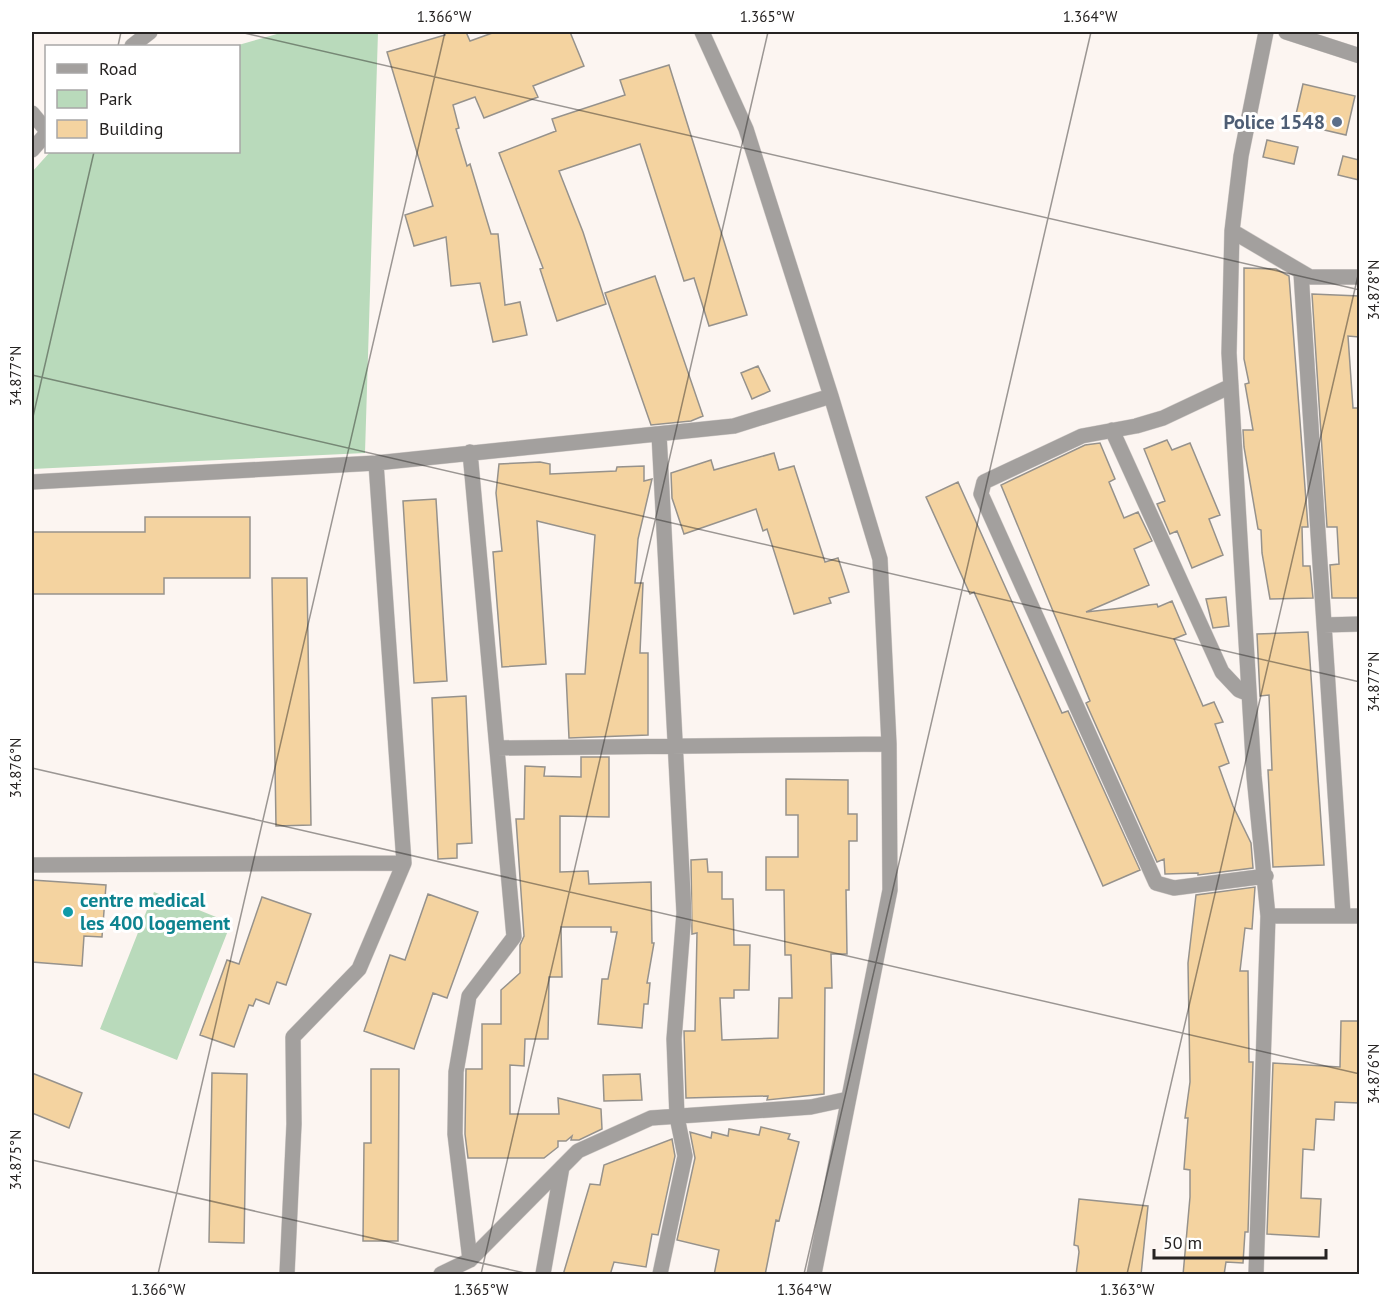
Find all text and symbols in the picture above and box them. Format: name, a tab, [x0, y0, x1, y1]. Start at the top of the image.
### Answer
text: 1.366°W	[417, 7, 472, 26]
text: 1.365°W	[740, 7, 795, 26]
text: 1.364°W	[1063, 7, 1118, 26]
legend	[45, 45, 240, 153]
text: Road	[99, 57, 137, 80]
text: Park	[99, 87, 132, 110]
place label: Police 1548	[1223, 109, 1325, 135]
marker: Police 1548	[1330, 115, 1344, 129]
text: Building	[99, 117, 163, 140]
text: 34.878°N	[1364, 260, 1383, 320]
text: 34.877°N	[6, 346, 25, 406]
text: 34.877°N	[1364, 652, 1383, 712]
text: 34.876°N	[6, 738, 25, 798]
place label: centre medical les 400 logement	[80, 887, 230, 936]
marker: centre medical les 400 logement	[61, 905, 75, 919]
text: 34.876°N	[1364, 1044, 1383, 1104]
text: 34.875°N	[6, 1130, 25, 1190]
scale bar	[1154, 1222, 1326, 1260]
text: 50 m	[1163, 1231, 1202, 1254]
text: 1.366°W	[131, 1280, 186, 1299]
text: 1.365°W	[454, 1280, 509, 1299]
text: 1.364°W	[777, 1280, 832, 1299]
text: 1.363°W	[1100, 1280, 1155, 1299]

